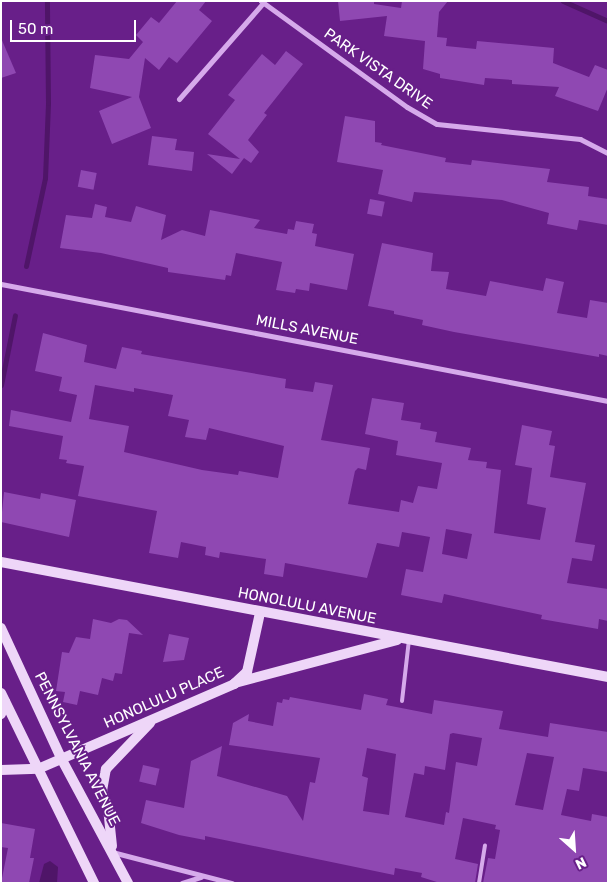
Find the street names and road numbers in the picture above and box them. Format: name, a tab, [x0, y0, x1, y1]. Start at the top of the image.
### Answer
street label: PARK VISTA DRIVE	[320, 25, 436, 113]
street label: MILLS AVENUE	[254, 311, 360, 349]
street label: HONOLULU AVENUE	[236, 584, 378, 628]
street label: HONOLULU PLACE	[101, 663, 227, 733]
street label: PENNSYLVANIA AVENUE	[30, 669, 124, 829]

